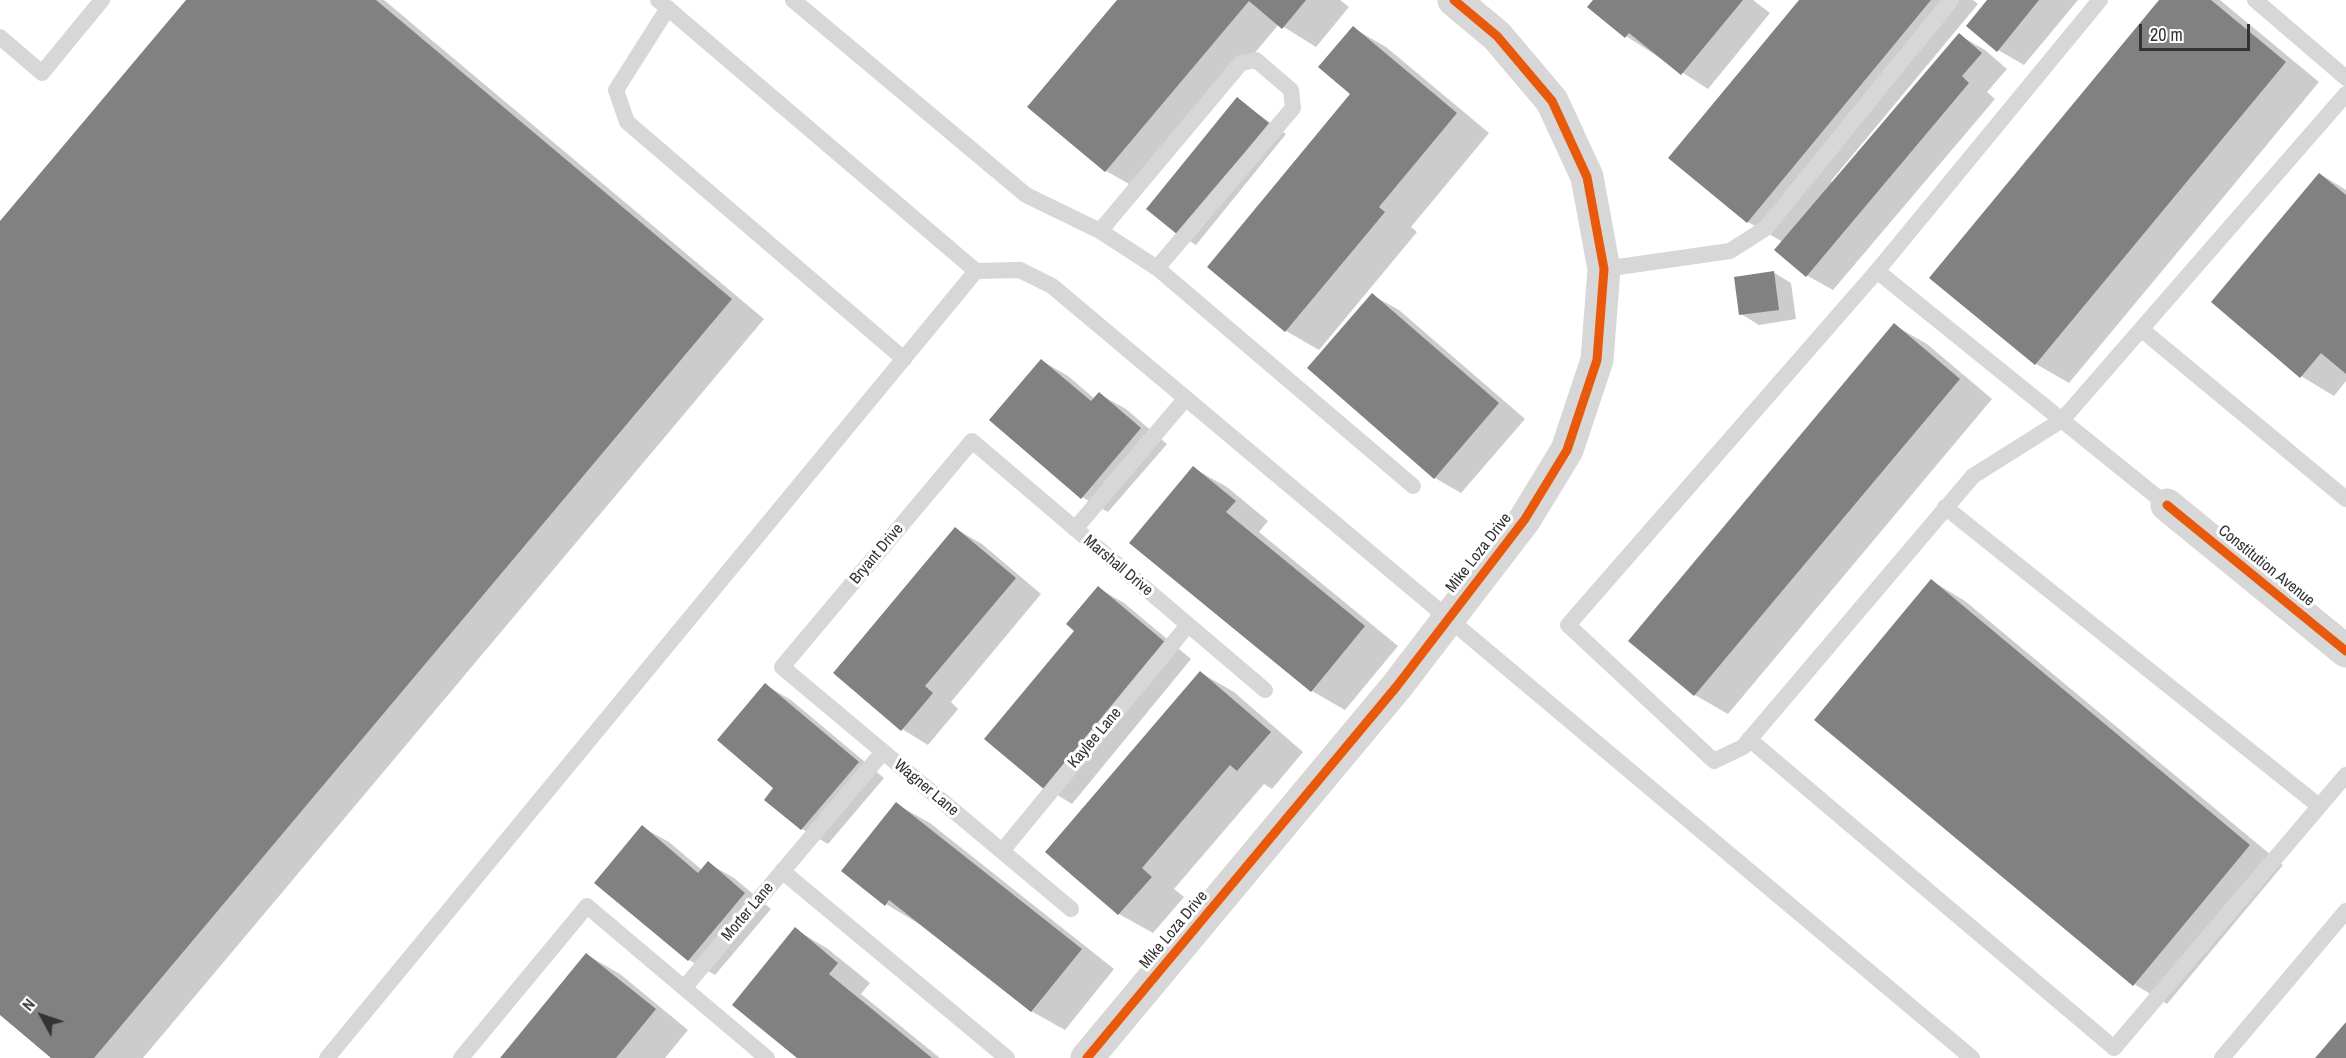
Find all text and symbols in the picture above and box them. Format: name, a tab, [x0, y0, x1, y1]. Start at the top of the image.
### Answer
scale bar	[2142, 12, 2253, 50]
text: 20 m	[2150, 22, 2183, 47]
street label: Mike Loza Drive	[1442, 509, 1516, 597]
street label: Bryant Drive	[846, 520, 908, 588]
street label: Constitution Avenue	[2214, 521, 2318, 611]
street label: Marshall Drive	[1079, 531, 1157, 601]
street label: Kaylee Lane	[1064, 704, 1126, 772]
street label: Wagner Lane	[890, 755, 962, 821]
street label: Morter Lane	[718, 879, 778, 945]
street label: Mike Loza Drive	[1136, 887, 1212, 973]
north arrow	[12, 986, 72, 1046]
text: N	[17, 994, 40, 1015]

